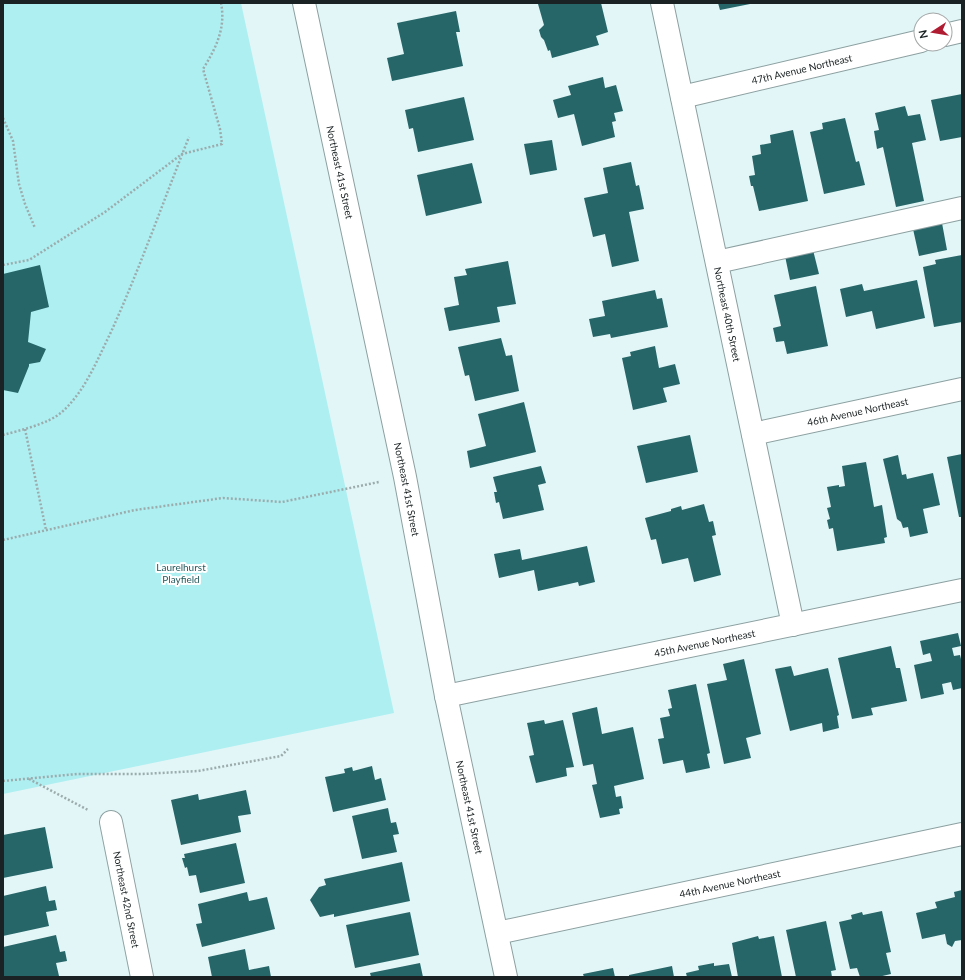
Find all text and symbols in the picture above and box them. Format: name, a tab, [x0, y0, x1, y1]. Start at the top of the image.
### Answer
north arrow	[913, 12, 953, 52]
text: N	[915, 29, 930, 40]
street label: 47th Avenue Northeast	[750, 51, 854, 87]
street label: Northeast 41st Street	[324, 124, 356, 220]
street label: Northeast 40th Street	[712, 266, 743, 363]
street label: 46th Avenue Northeast	[806, 395, 910, 428]
street label: Northeast 41st Street	[392, 441, 422, 537]
park label: Laurelhurst Playfield	[156, 561, 206, 585]
street label: 45th Avenue Northeast	[653, 627, 757, 659]
street label: Northeast 41st Street	[454, 759, 486, 855]
street label: Northeast 42nd Street	[111, 850, 142, 949]
street label: 44th Avenue Northeast	[678, 867, 782, 900]

